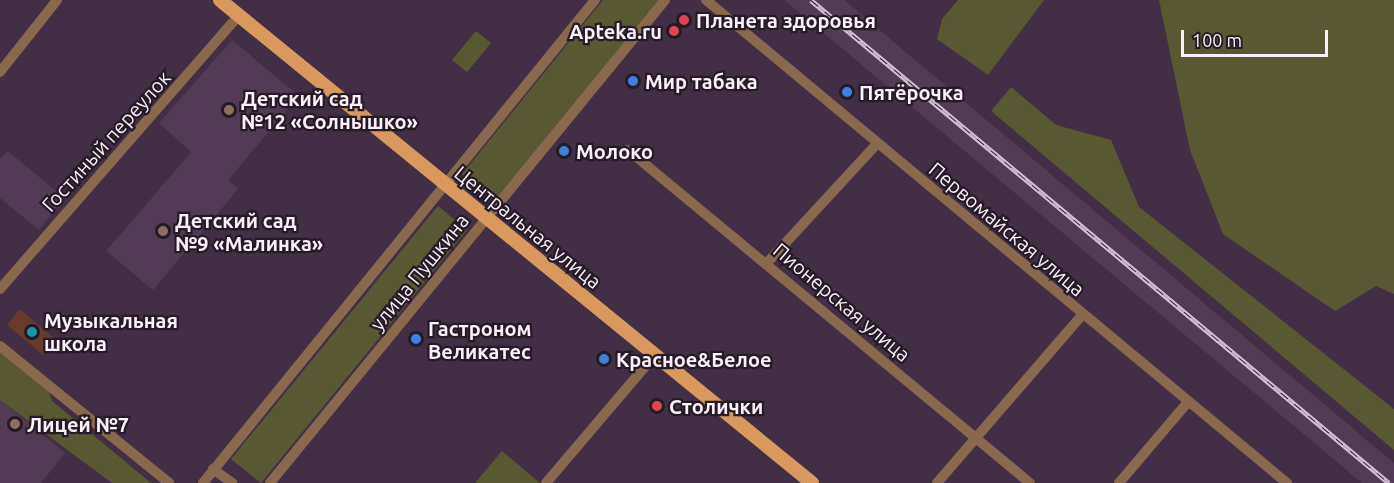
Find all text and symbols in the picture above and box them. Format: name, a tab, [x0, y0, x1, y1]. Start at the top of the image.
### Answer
place label: Планета здоровья	[696, 8, 876, 32]
marker: Планета здоровья	[677, 13, 691, 27]
scale bar	[1184, 18, 1331, 56]
place label: Apteka.ru	[569, 19, 662, 43]
marker: Apteka.ru	[667, 24, 681, 38]
text: 100 m	[1192, 30, 1242, 50]
street label: Гостиный переулок	[36, 66, 176, 216]
place label: Мир табака	[645, 69, 758, 93]
marker: Мир табака	[626, 74, 640, 88]
place label: Пятёрочка	[859, 80, 964, 104]
marker: Пятёрочка	[840, 85, 854, 99]
place label: Детский сад №12 «Солнышко»	[241, 86, 418, 133]
marker: Детский сад №12 «Солнышко»	[222, 103, 236, 117]
place label: Moлоко	[576, 139, 653, 163]
marker: Moлоко	[557, 144, 571, 158]
street label: Первомайская улица	[924, 157, 1090, 301]
street label: Центральная улица	[450, 160, 606, 294]
place label: Детский сад №9 «Малинка»	[175, 208, 323, 255]
street label: улица Пушкина	[365, 209, 473, 335]
marker: Детский сад №9 «Малинка»	[156, 224, 170, 238]
street label: Пионерская улица	[769, 238, 915, 366]
place label: Музыкальная школа	[44, 308, 178, 355]
place label: Гастроном Великатес	[428, 316, 532, 363]
marker: Музыкальная школа	[25, 325, 39, 339]
marker: Гастроном Великатес	[409, 332, 423, 346]
place label: Красное&Белое	[616, 347, 771, 371]
marker: Красное&Белое	[597, 352, 611, 366]
place label: Столички	[669, 394, 763, 418]
marker: Столички	[650, 399, 664, 413]
place label: Лицей №7	[27, 412, 129, 436]
marker: Лицей №7	[8, 417, 22, 431]

